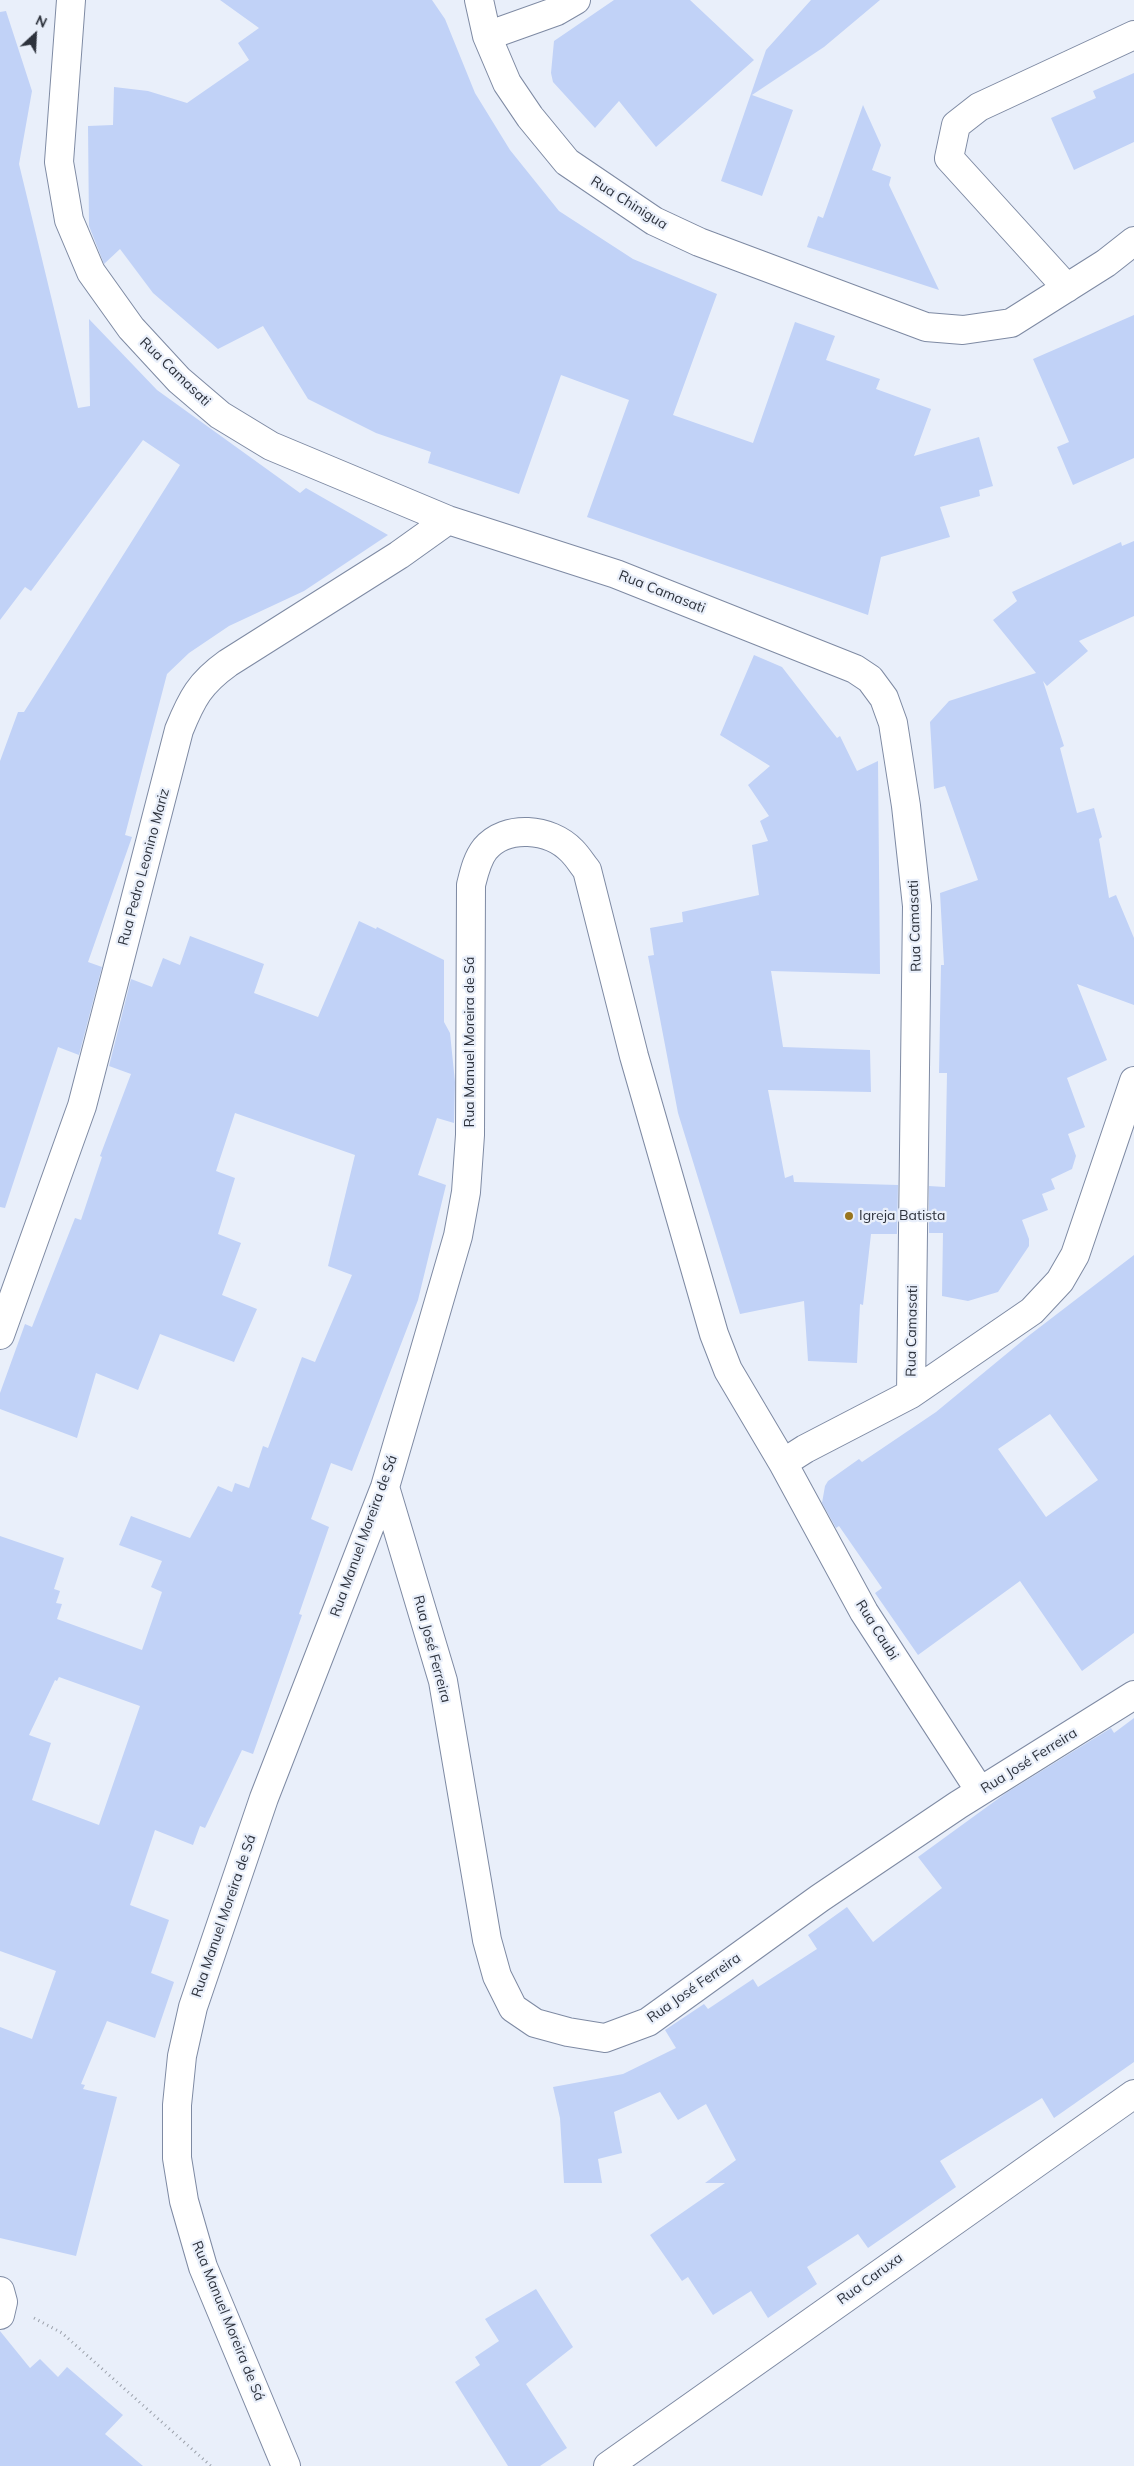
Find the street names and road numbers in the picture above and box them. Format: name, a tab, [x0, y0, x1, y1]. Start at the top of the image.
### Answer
street label: Rua Chinigua	[587, 173, 671, 233]
street label: Rua Camasati	[136, 334, 214, 410]
street label: Rua Camasati	[616, 567, 708, 617]
street label: Rua Pedro Leonino Mariz	[115, 787, 173, 947]
street label: Rua Camasati	[905, 880, 925, 972]
street label: Rua Manuel Moreira de Sá	[462, 957, 478, 1127]
street label: Rua Camasati	[903, 1285, 921, 1377]
street label: Rua Manuel Moreira de Sá	[327, 1453, 401, 1619]
street label: Rua José Ferreira	[410, 1594, 454, 1704]
street label: Rua Caubi	[852, 1597, 902, 1663]
street label: Rua José Ferreira	[978, 1725, 1080, 1797]
street label: Rua Manuel Moreira de Sá	[188, 1832, 260, 2000]
street label: Rua José Ferreira	[644, 1949, 744, 2027]
street label: Rua Manuel Moreira de Sá	[188, 2239, 268, 2403]
street label: Rua Caruxa	[834, 2250, 906, 2308]

